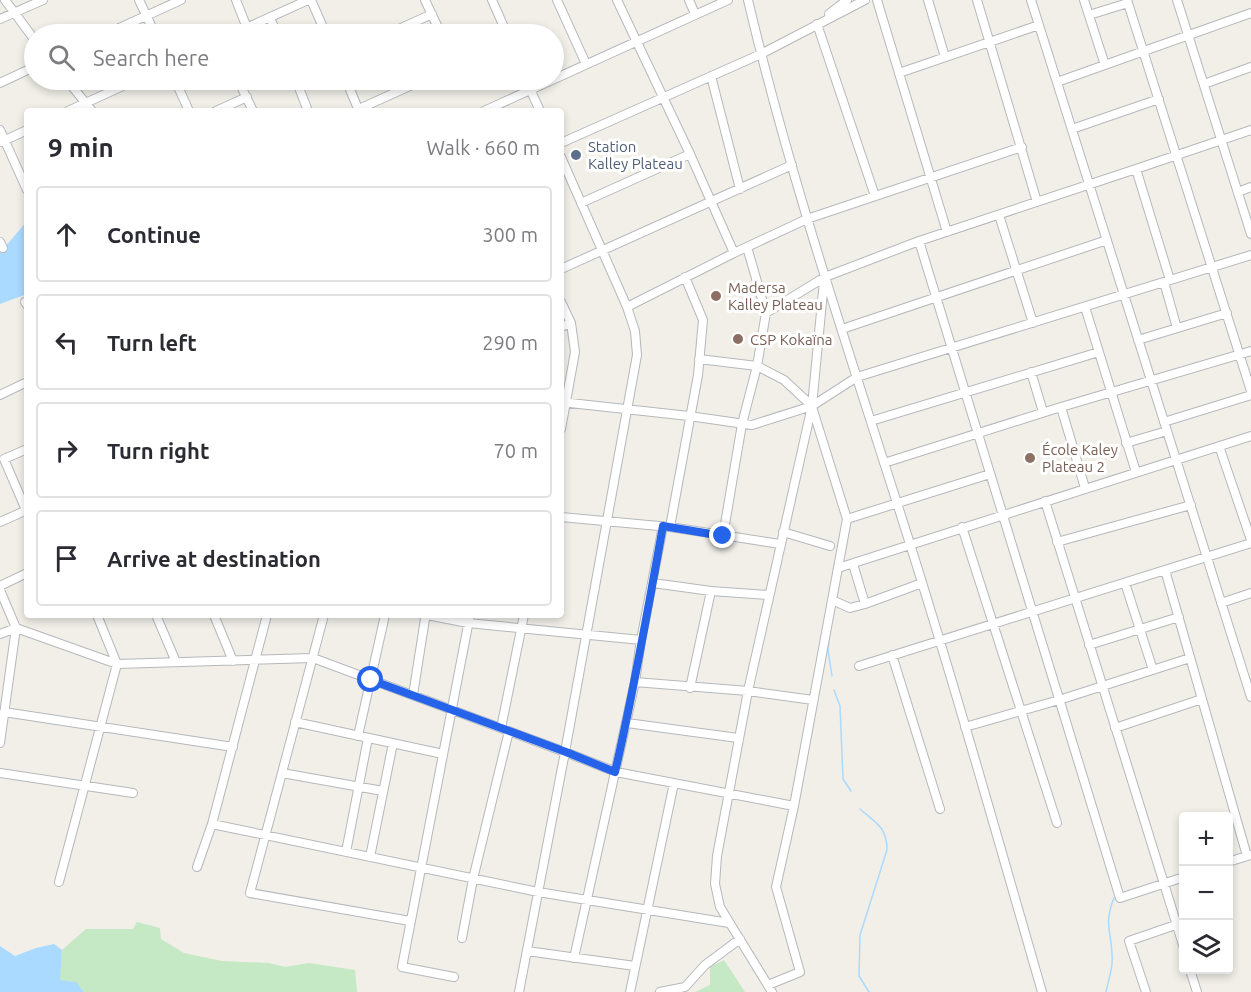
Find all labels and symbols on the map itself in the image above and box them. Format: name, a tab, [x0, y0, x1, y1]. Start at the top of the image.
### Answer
place label: Station Kalley Plateau	[588, 138, 683, 172]
marker: Station Kalley Plateau	[569, 148, 583, 162]
place label: Madersa Kalley Plateau	[728, 279, 823, 313]
marker: Madersa Kalley Plateau	[709, 289, 723, 303]
place label: CSP Kokaïna	[750, 331, 833, 348]
marker: CSP Kokaïna	[731, 332, 745, 346]
place label: École Kaley Plateau 2	[1042, 441, 1118, 475]
marker: École Kaley Plateau 2	[1023, 451, 1037, 465]
route end	[709, 522, 735, 548]
route start	[357, 666, 383, 692]

